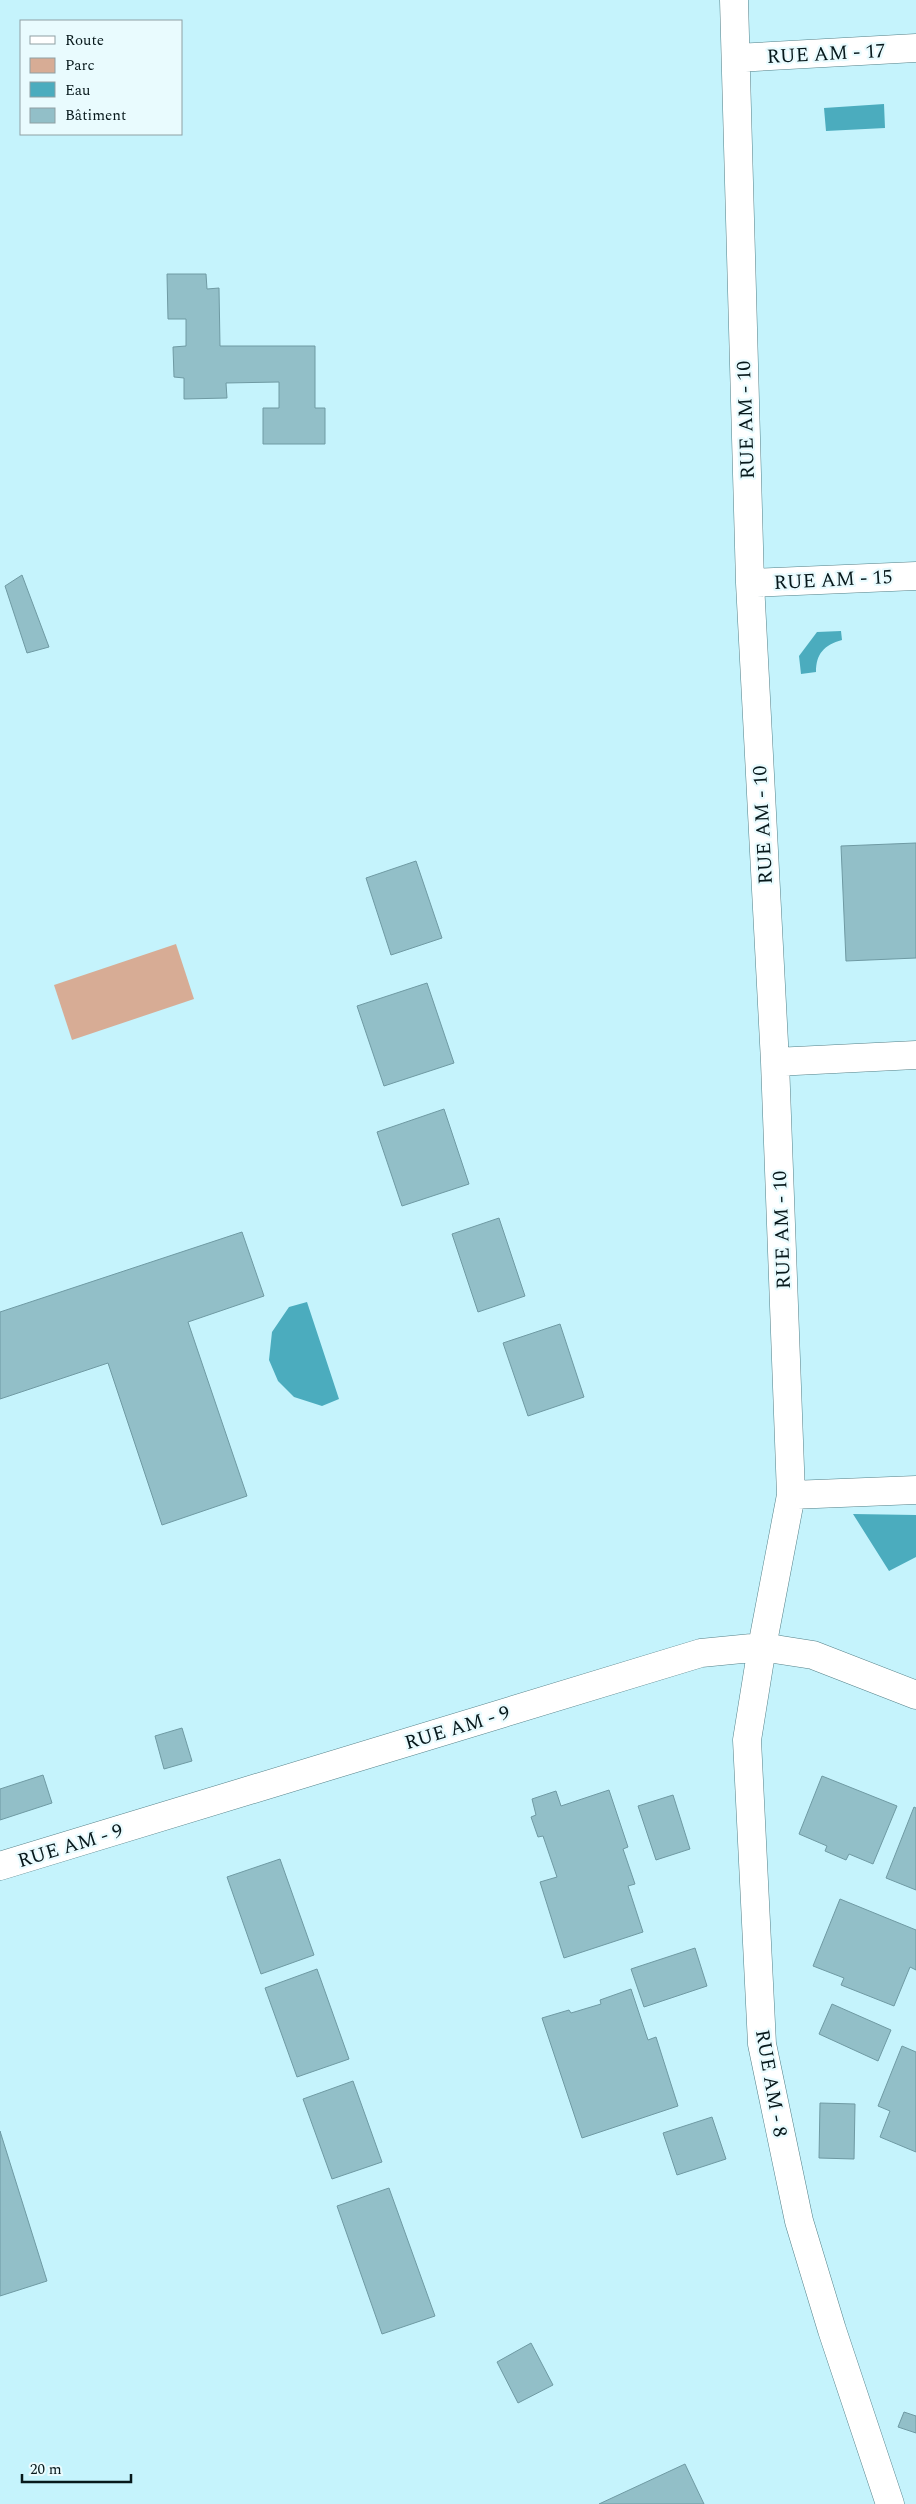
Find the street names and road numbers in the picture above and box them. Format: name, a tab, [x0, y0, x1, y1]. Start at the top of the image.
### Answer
street label: RUE AM - 17	[766, 36, 886, 72]
street label: RUE AM - 10	[729, 360, 763, 480]
street label: RUE AM - 15	[773, 562, 893, 598]
street label: RUE AM - 10	[745, 765, 781, 885]
street label: RUE AM - 10	[765, 1170, 799, 1290]
street label: RUE AM - 9	[401, 1698, 514, 1758]
street label: RUE AM - 9	[14, 1816, 127, 1876]
street label: RUE AM - 8	[747, 2027, 795, 2139]

